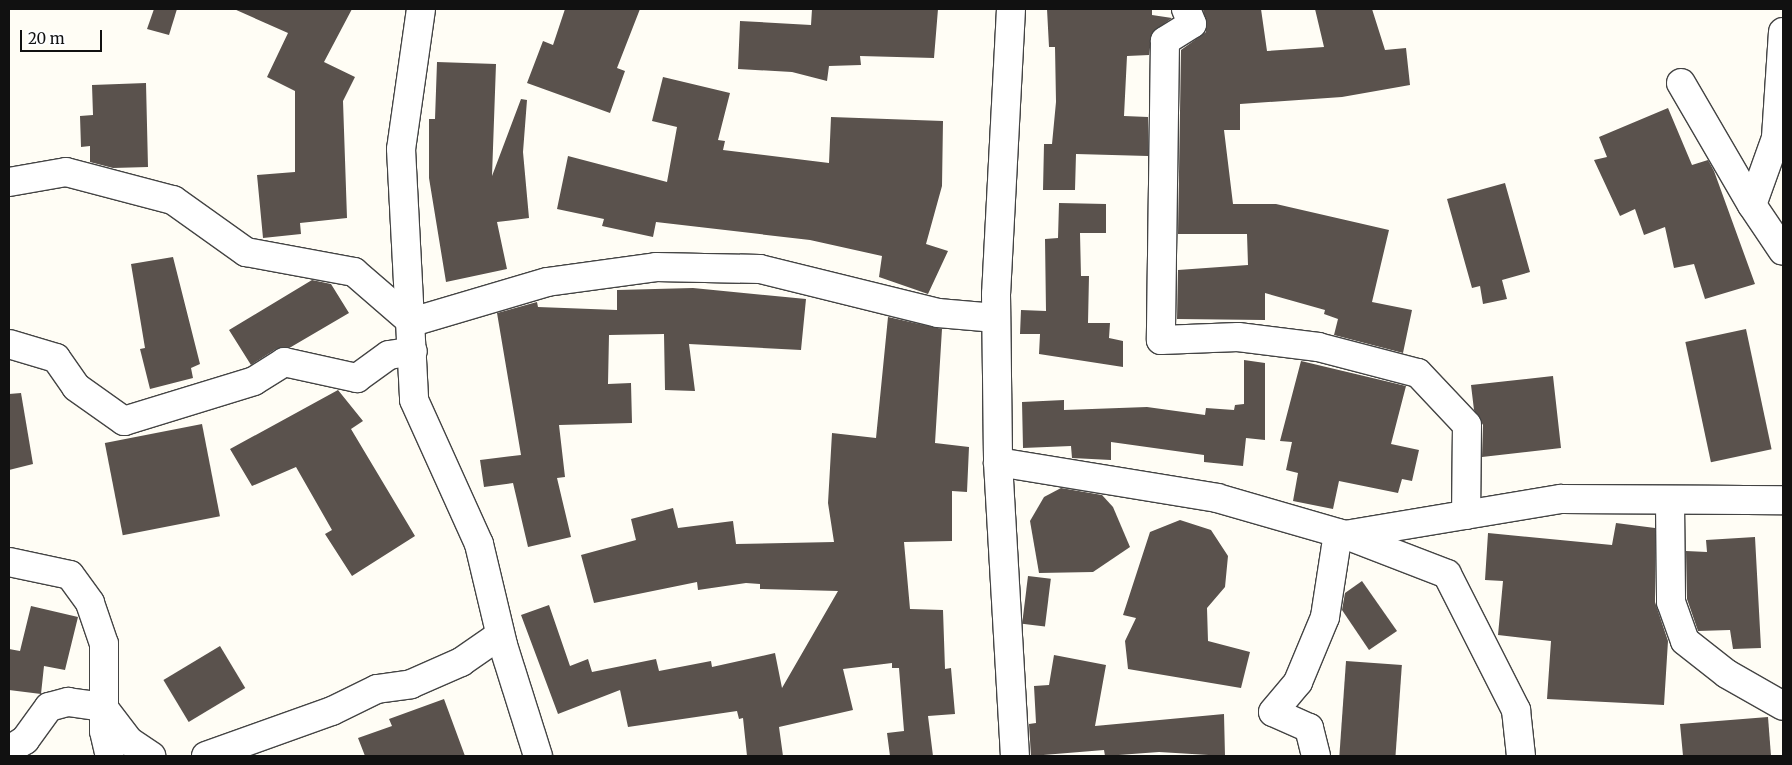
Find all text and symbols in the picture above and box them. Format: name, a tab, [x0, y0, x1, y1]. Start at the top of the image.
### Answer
scale bar	[22, 20, 105, 52]
text: 20 m	[28, 29, 65, 48]

